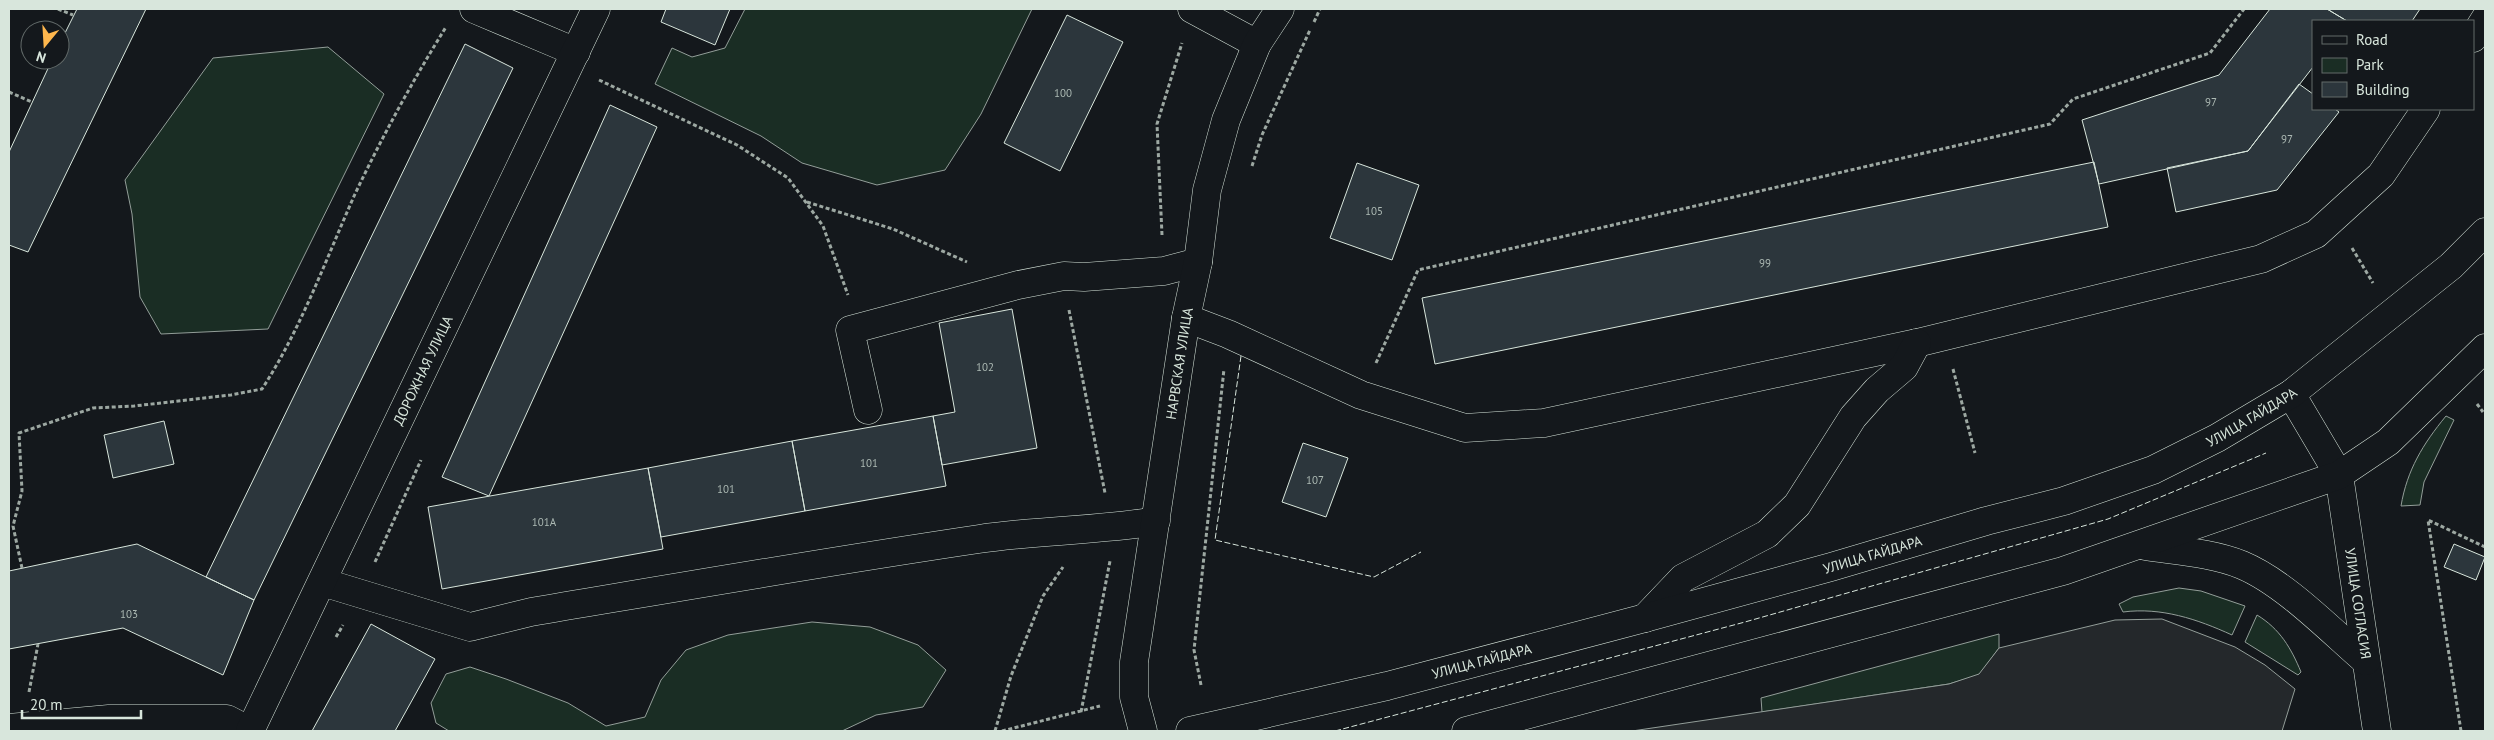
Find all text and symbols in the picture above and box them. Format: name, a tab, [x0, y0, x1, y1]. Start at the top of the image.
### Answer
north arrow	[20, 20, 70, 70]
legend	[2312, 20, 2474, 110]
text: Road	[2356, 30, 2388, 49]
text: N	[34, 47, 48, 67]
text: Park	[2356, 55, 2384, 74]
text: Building	[2356, 80, 2410, 99]
house number: 100	[1054, 86, 1072, 100]
house number: 97	[2205, 95, 2217, 109]
house number: 97	[2281, 132, 2293, 146]
house number: 105	[1365, 204, 1383, 218]
house number: 99	[1759, 256, 1771, 270]
street label: НАРВСКАЯ УЛИЦА	[1162, 305, 1197, 421]
street label: ДОРОЖНАЯ УЛИЦА	[389, 312, 457, 428]
house number: 102	[976, 360, 994, 374]
street label: УЛИЦА ГАЙДАРА	[2203, 383, 2301, 451]
house number: 101	[860, 456, 878, 470]
house number: 107	[1306, 473, 1324, 487]
house number: 101	[717, 482, 735, 496]
house number: 101А	[532, 515, 557, 529]
street label: УЛИЦА ГАЙДАРА	[1821, 531, 1925, 578]
street label: УЛИЦА СОГЛАСИЯ	[2341, 547, 2375, 660]
house number: 103	[120, 607, 138, 621]
street label: УЛИЦА ГАЙДАРА	[1430, 639, 1534, 683]
scale bar	[22, 688, 141, 720]
text: 20 m	[30, 695, 63, 714]

